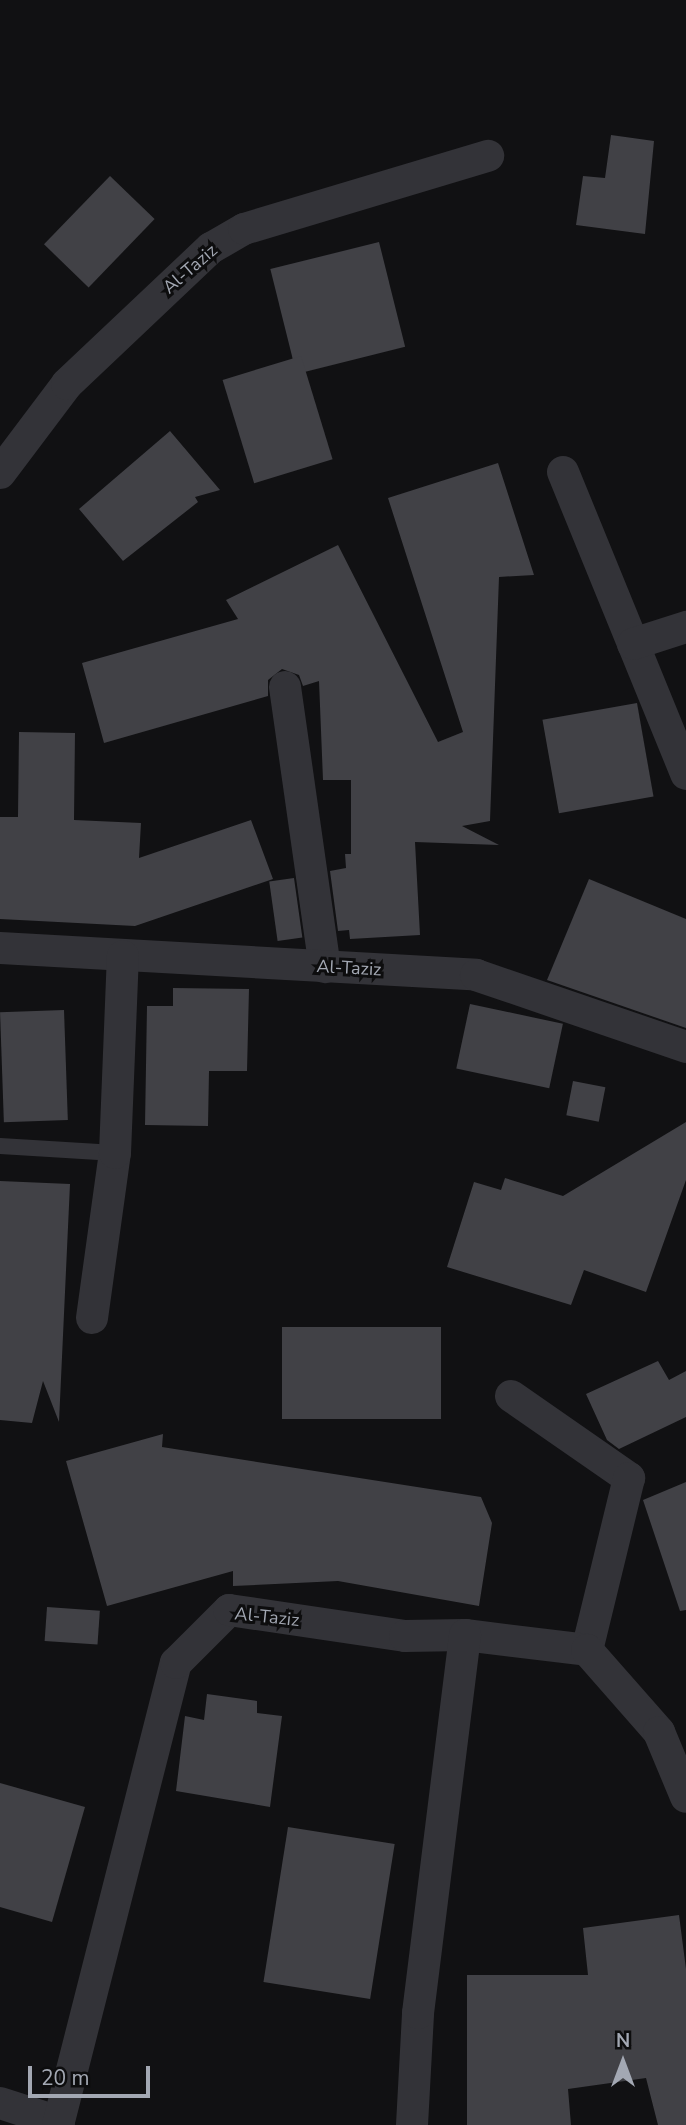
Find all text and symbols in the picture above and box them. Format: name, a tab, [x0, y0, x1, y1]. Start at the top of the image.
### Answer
street label: Al-Taziz	[158, 240, 222, 298]
street label: Al-Taziz	[316, 956, 382, 980]
street label: Al-Taziz	[234, 1603, 300, 1631]
north arrow	[588, 2027, 658, 2097]
text: N	[616, 2028, 630, 2054]
scale bar	[32, 2052, 154, 2096]
text: 20 m	[41, 2064, 90, 2092]

